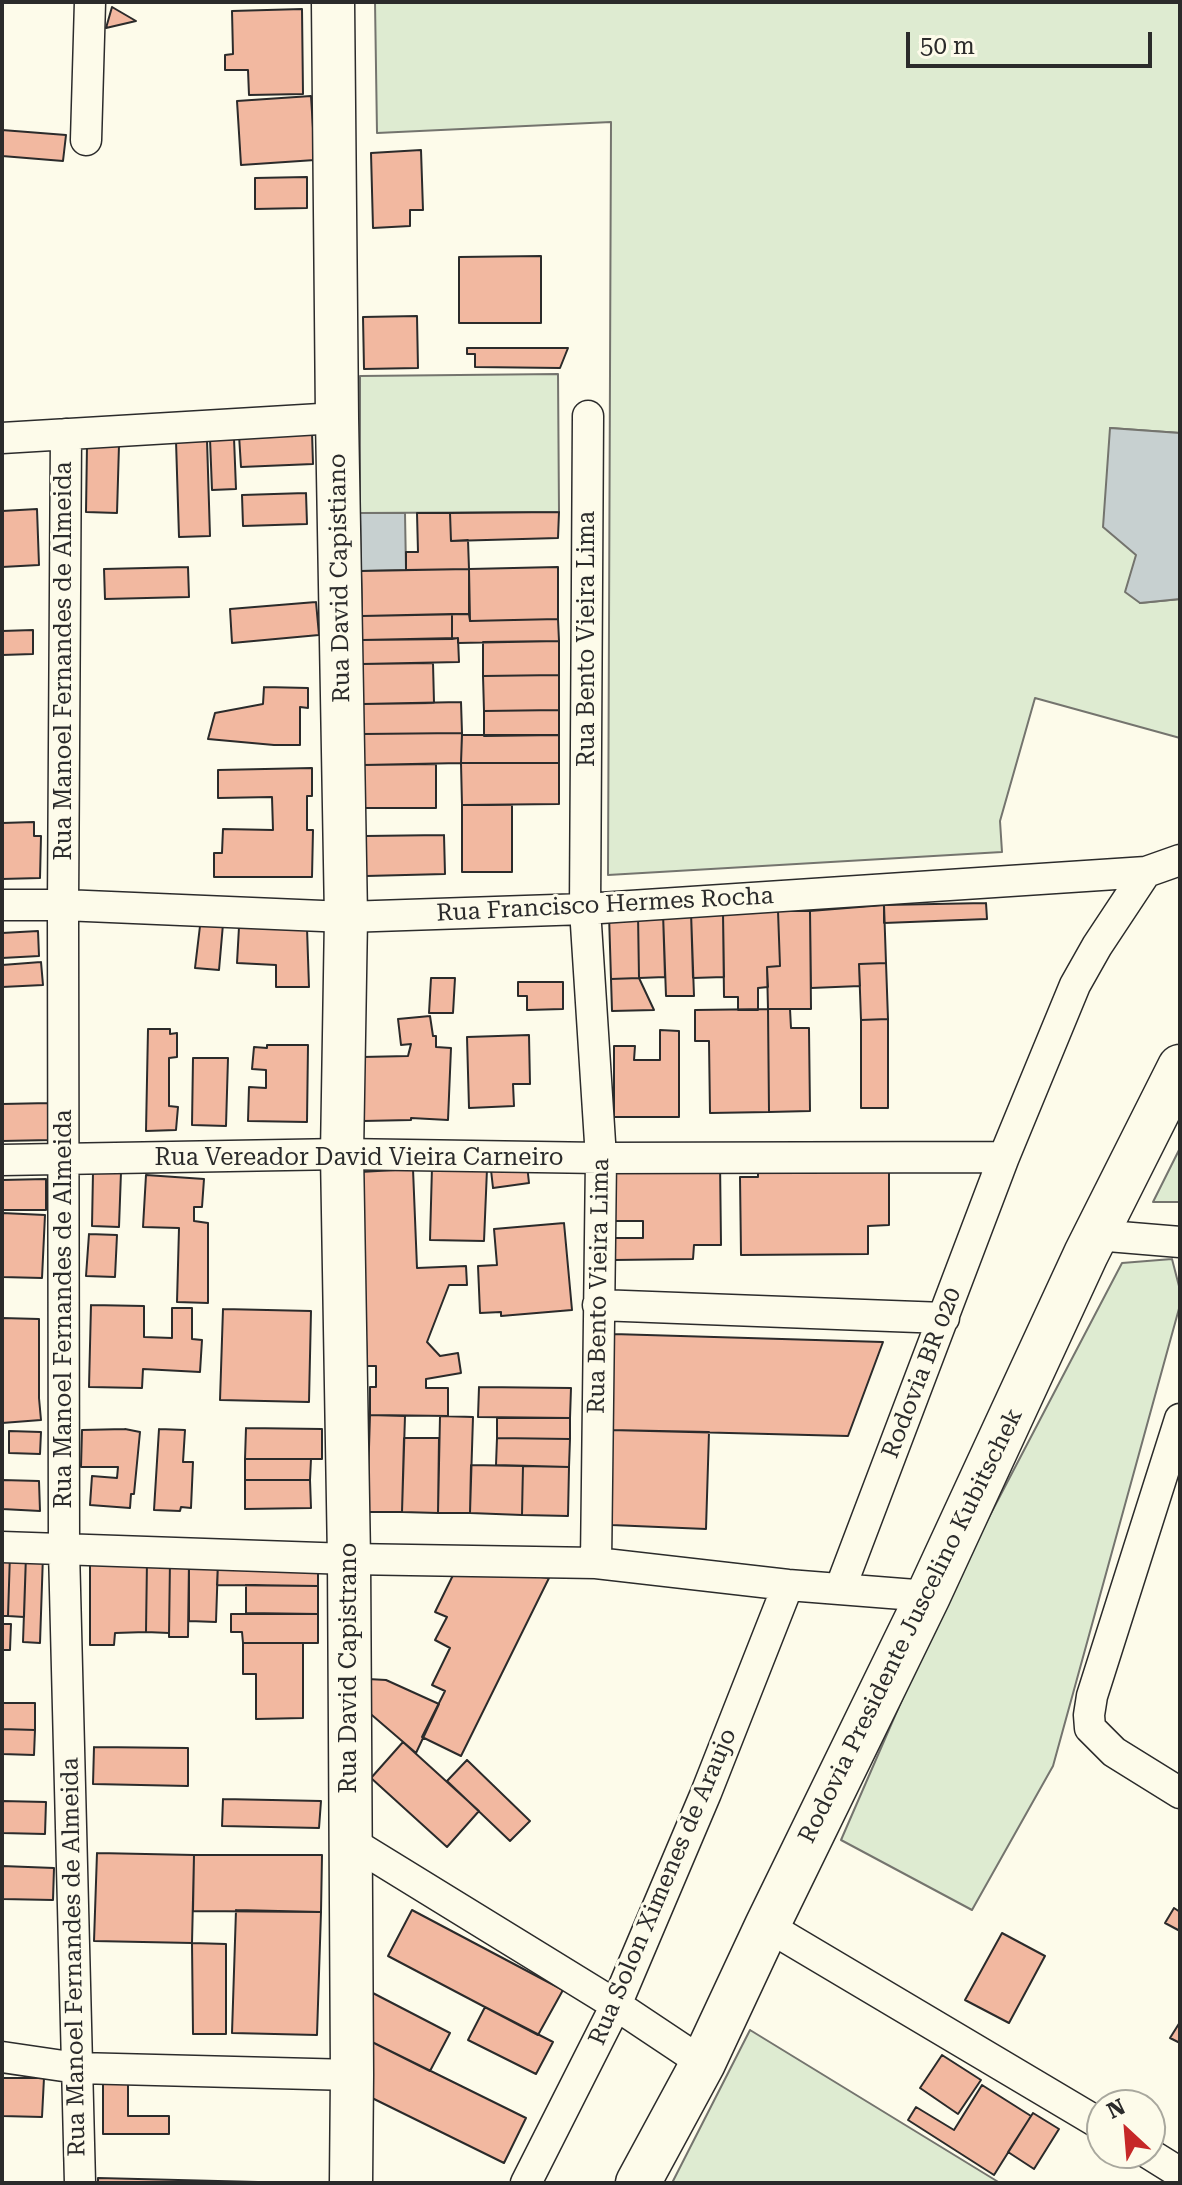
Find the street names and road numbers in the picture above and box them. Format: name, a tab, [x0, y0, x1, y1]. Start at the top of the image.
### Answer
street label: Rua David Capistiano	[323, 453, 357, 703]
street label: Rua Manoel Fernandes de Almeida	[50, 461, 78, 861]
street label: Rua Bento Vieira Lima	[573, 511, 601, 767]
street label: Rua Francisco Hermes Rocha	[436, 882, 774, 928]
street label: Rua Manoel Fernandes de Almeida	[50, 1109, 78, 1509]
street label: Rua Vereador David Vieira Carneiro	[154, 1144, 564, 1172]
street label: Rua Bento Vieira Lima	[582, 1158, 616, 1414]
street label: Rodovia BR 020	[876, 1284, 968, 1462]
street label: Rodovia Presidente Juscelino Kubitschek	[793, 1404, 1029, 1848]
street label: Rua David Capistrano	[335, 1542, 363, 1794]
street label: Rua Solon Ximenes de Araujo	[583, 1724, 743, 2050]
street label: Rua Manoel Fernandes de Almeida	[56, 1757, 92, 2157]

